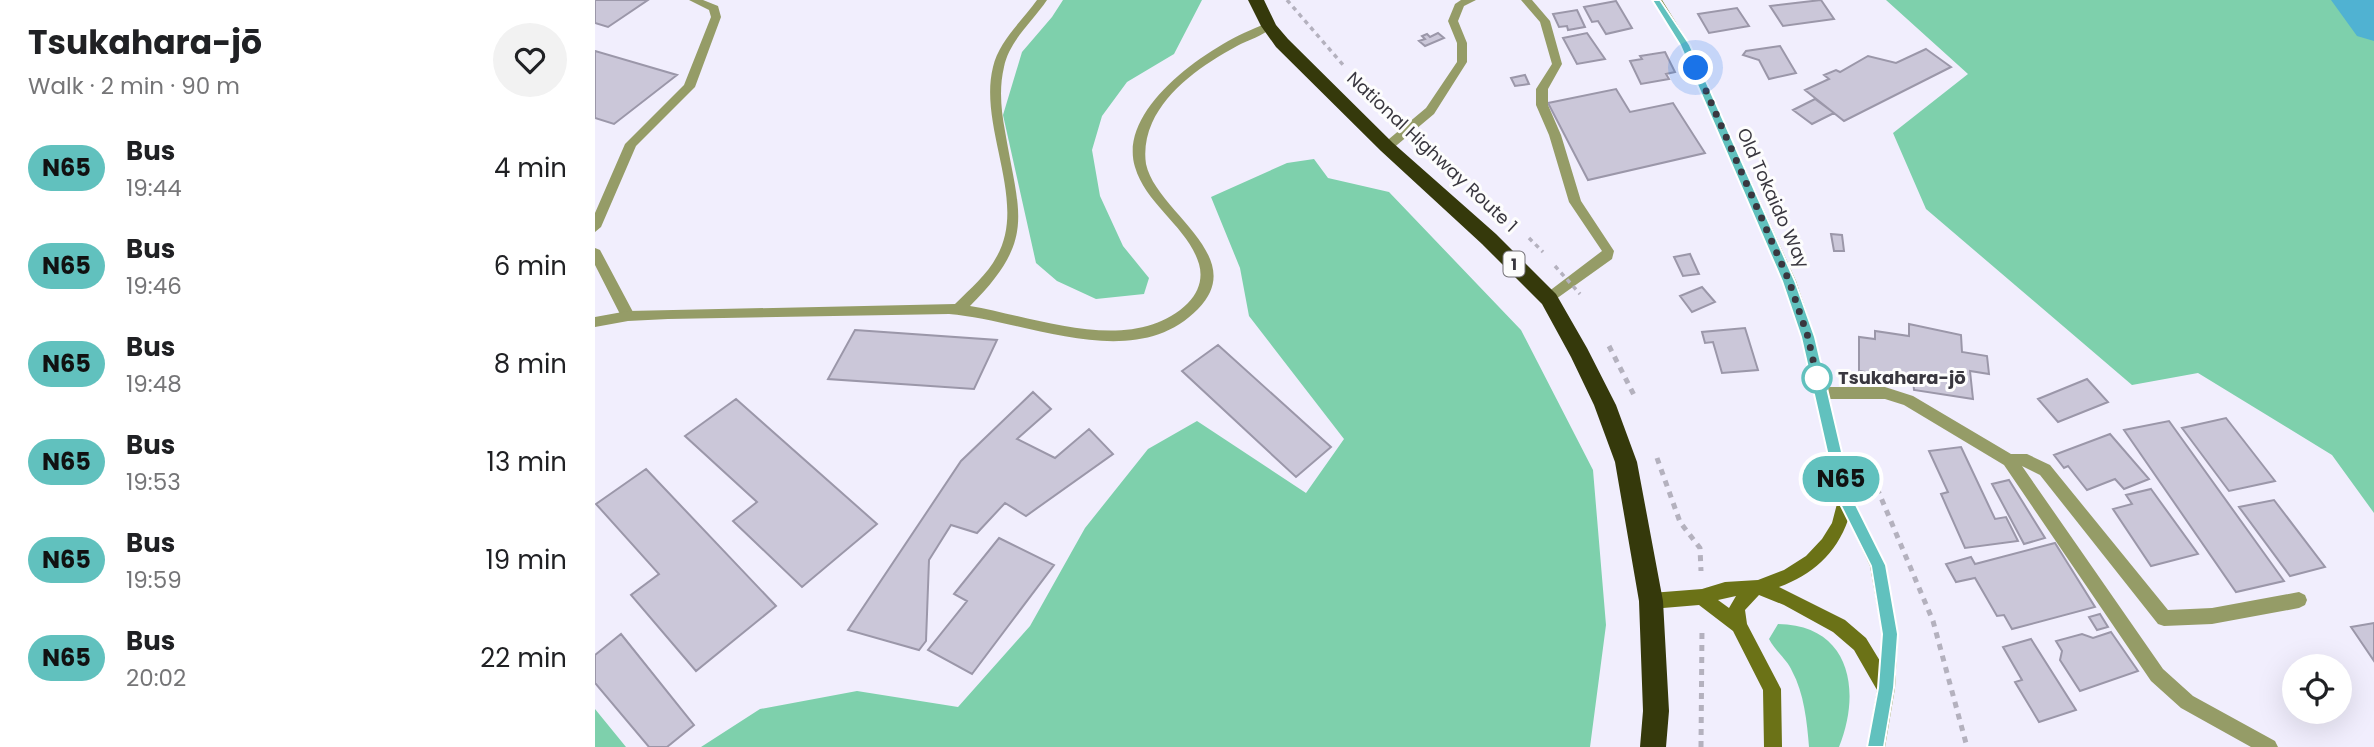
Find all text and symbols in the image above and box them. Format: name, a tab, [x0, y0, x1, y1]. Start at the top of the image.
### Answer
text: Tsukahara-jō	[28, 19, 262, 66]
button: heart	[493, 23, 567, 97]
your location	[1678, 50, 1713, 85]
street label: National Highway Route 1	[1342, 66, 1523, 237]
text: Walk · 2 min · 90 m	[28, 70, 240, 102]
street label: Old Tokaido Way	[1731, 124, 1816, 272]
text: Bus	[126, 133, 175, 169]
text: 4 min	[494, 150, 567, 186]
text: N65	[42, 151, 91, 184]
text: 19:44	[126, 172, 182, 204]
text: Bus	[126, 231, 175, 267]
text: 6 min	[494, 248, 567, 284]
text: N65	[42, 249, 91, 282]
road number: 1	[1503, 252, 1525, 276]
text: 19:46	[126, 270, 182, 302]
text: Bus	[126, 329, 175, 365]
text: 8 min	[494, 346, 567, 382]
text: N65	[42, 347, 91, 380]
marker: Tsukahara-jō	[1802, 363, 1832, 393]
place label: Tsukahara-jō	[1838, 365, 1966, 390]
text: 19:48	[126, 368, 182, 400]
text: Bus	[126, 427, 175, 463]
text: 13 min	[487, 444, 567, 480]
text: N65	[42, 445, 91, 478]
line badge: N65	[1801, 456, 1881, 502]
text: N65	[1817, 462, 1865, 495]
text: 19:53	[126, 466, 181, 498]
text: Bus	[126, 525, 175, 561]
text: 19 min	[486, 542, 567, 578]
text: N65	[42, 543, 91, 576]
text: 19:59	[126, 564, 182, 596]
text: Bus	[126, 623, 175, 659]
text: 22 min	[480, 640, 567, 676]
text: N65	[42, 641, 91, 674]
map controls	[2282, 654, 2352, 724]
button: locate	[2282, 654, 2352, 724]
text: 20:02	[126, 662, 186, 694]

